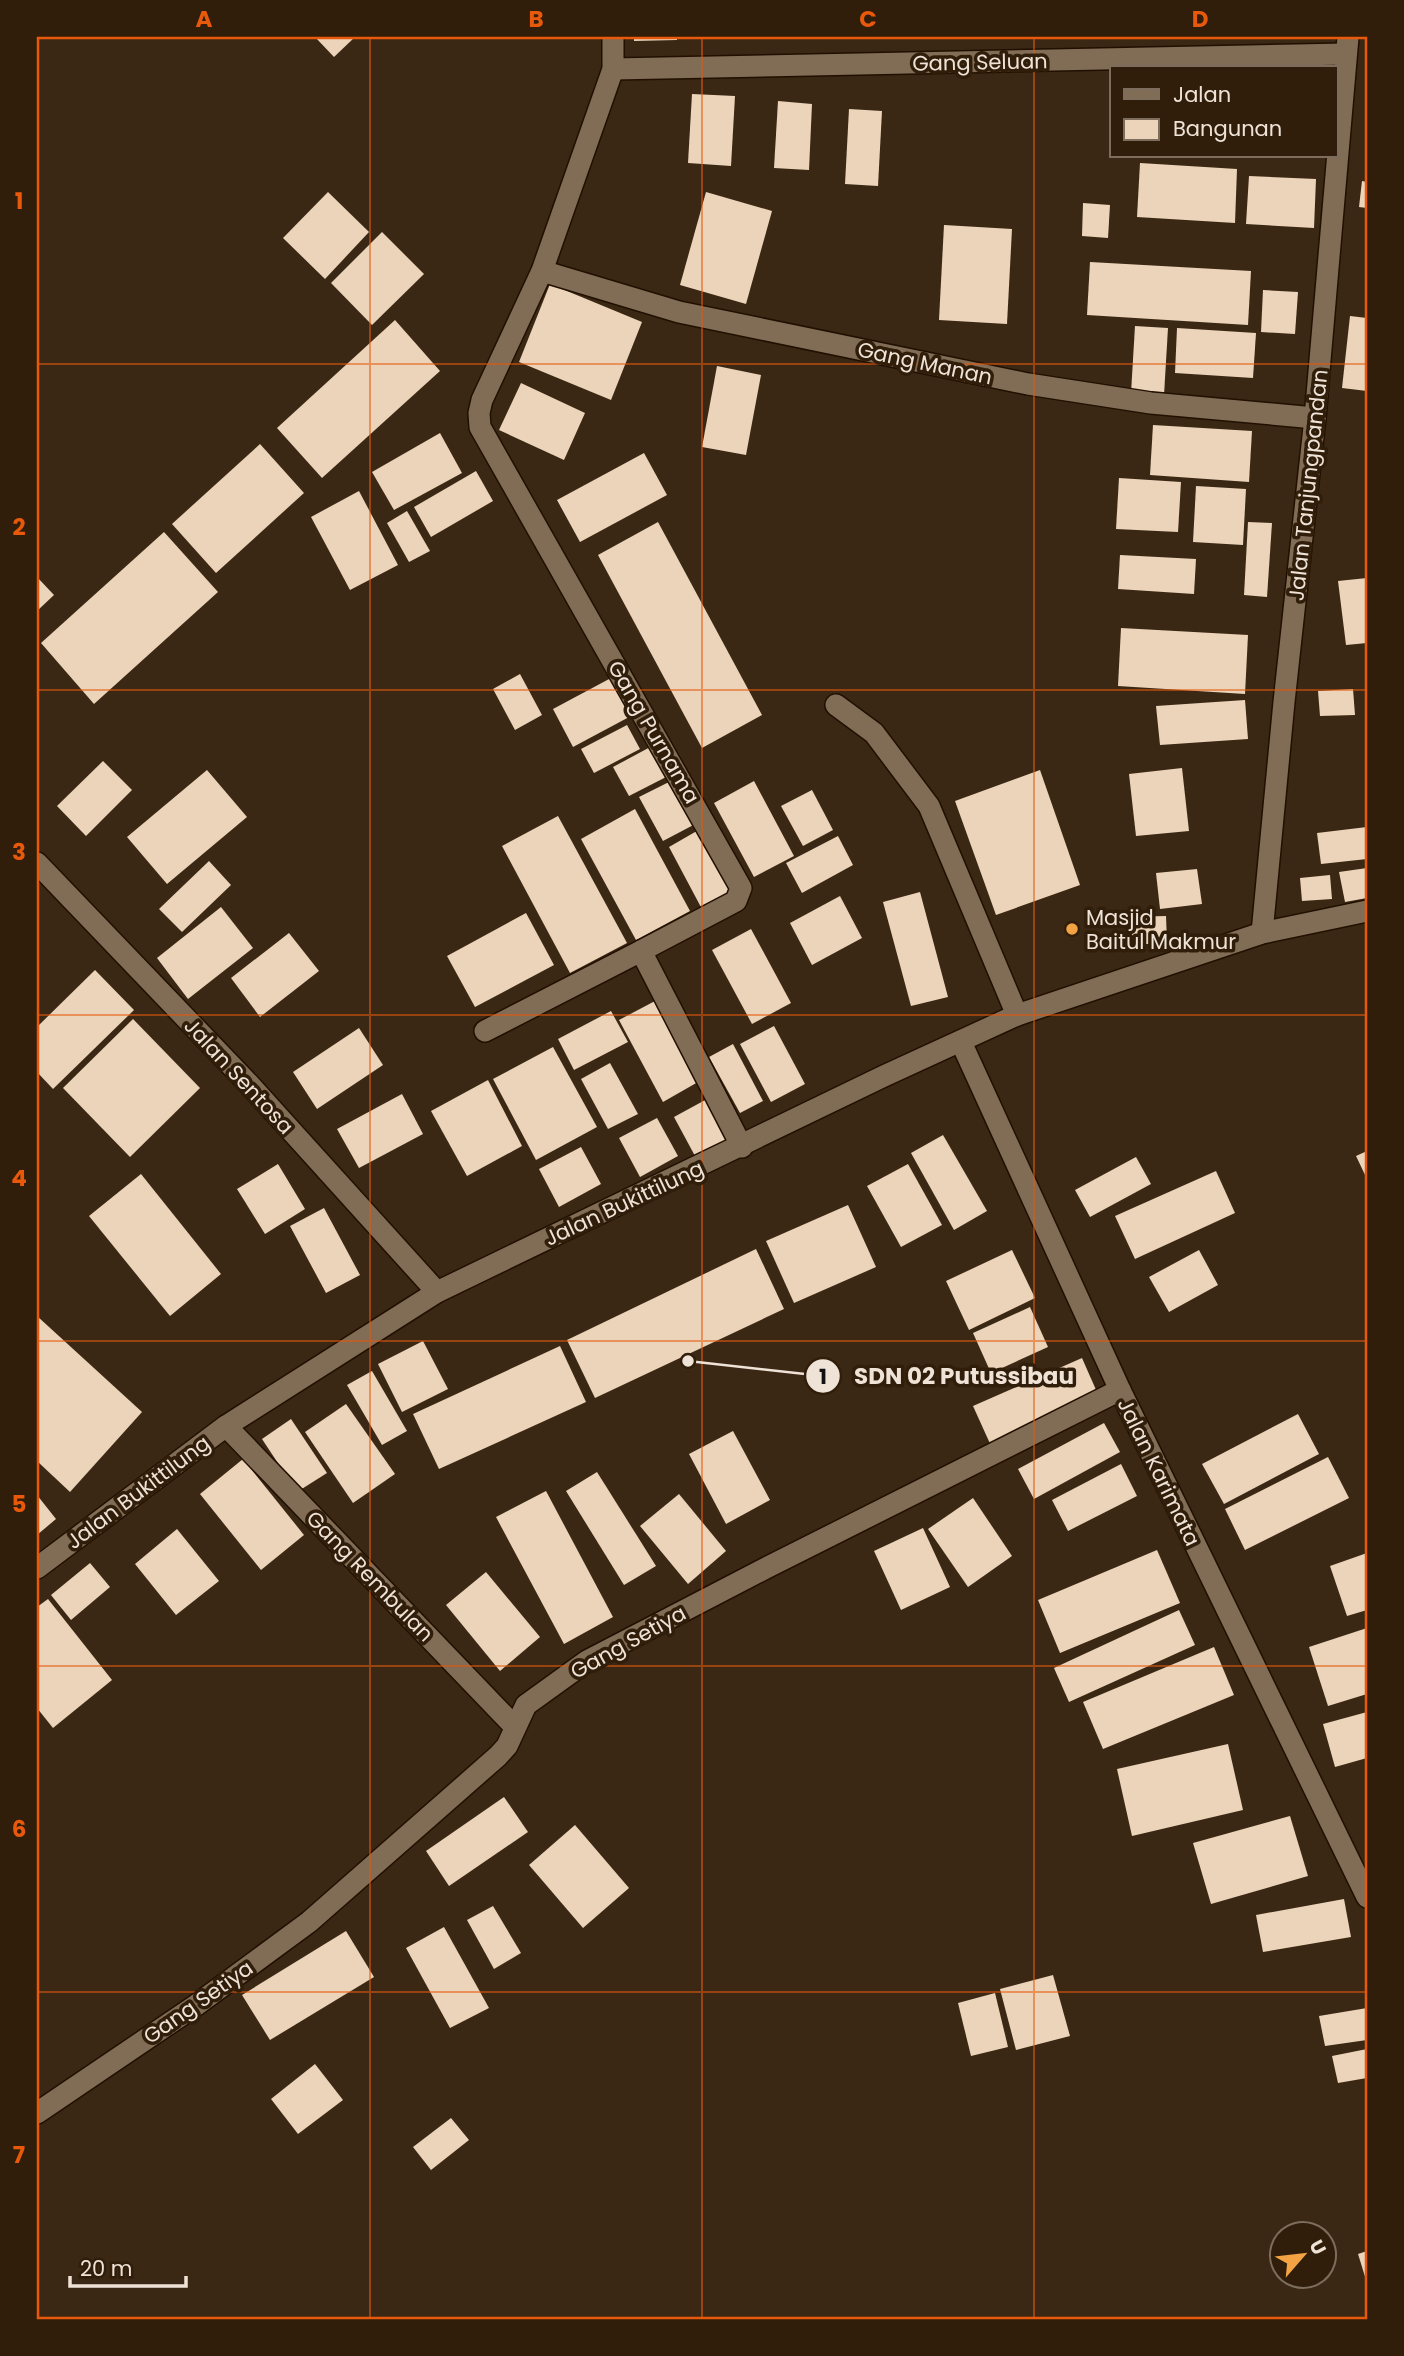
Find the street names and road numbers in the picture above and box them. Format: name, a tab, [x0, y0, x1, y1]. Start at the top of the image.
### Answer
street label: Gang Seluan	[912, 46, 1048, 78]
street label: Gang Manan	[855, 335, 995, 391]
street label: Jalan Tanjungpandan	[1281, 368, 1335, 602]
street label: Gang Purnama	[601, 655, 707, 809]
street label: Jalan Sentosa	[178, 1012, 300, 1140]
street label: Jalan Bukittilung	[540, 1153, 708, 1253]
street label: Jalan Karimata	[1111, 1393, 1207, 1551]
street label: Jalan Bukittilung	[60, 1428, 216, 1556]
street label: Gang Rembulan	[300, 1504, 440, 1648]
street label: Gang Setiya	[565, 1598, 691, 1686]
street label: Gang Setiya	[137, 1953, 259, 2051]

